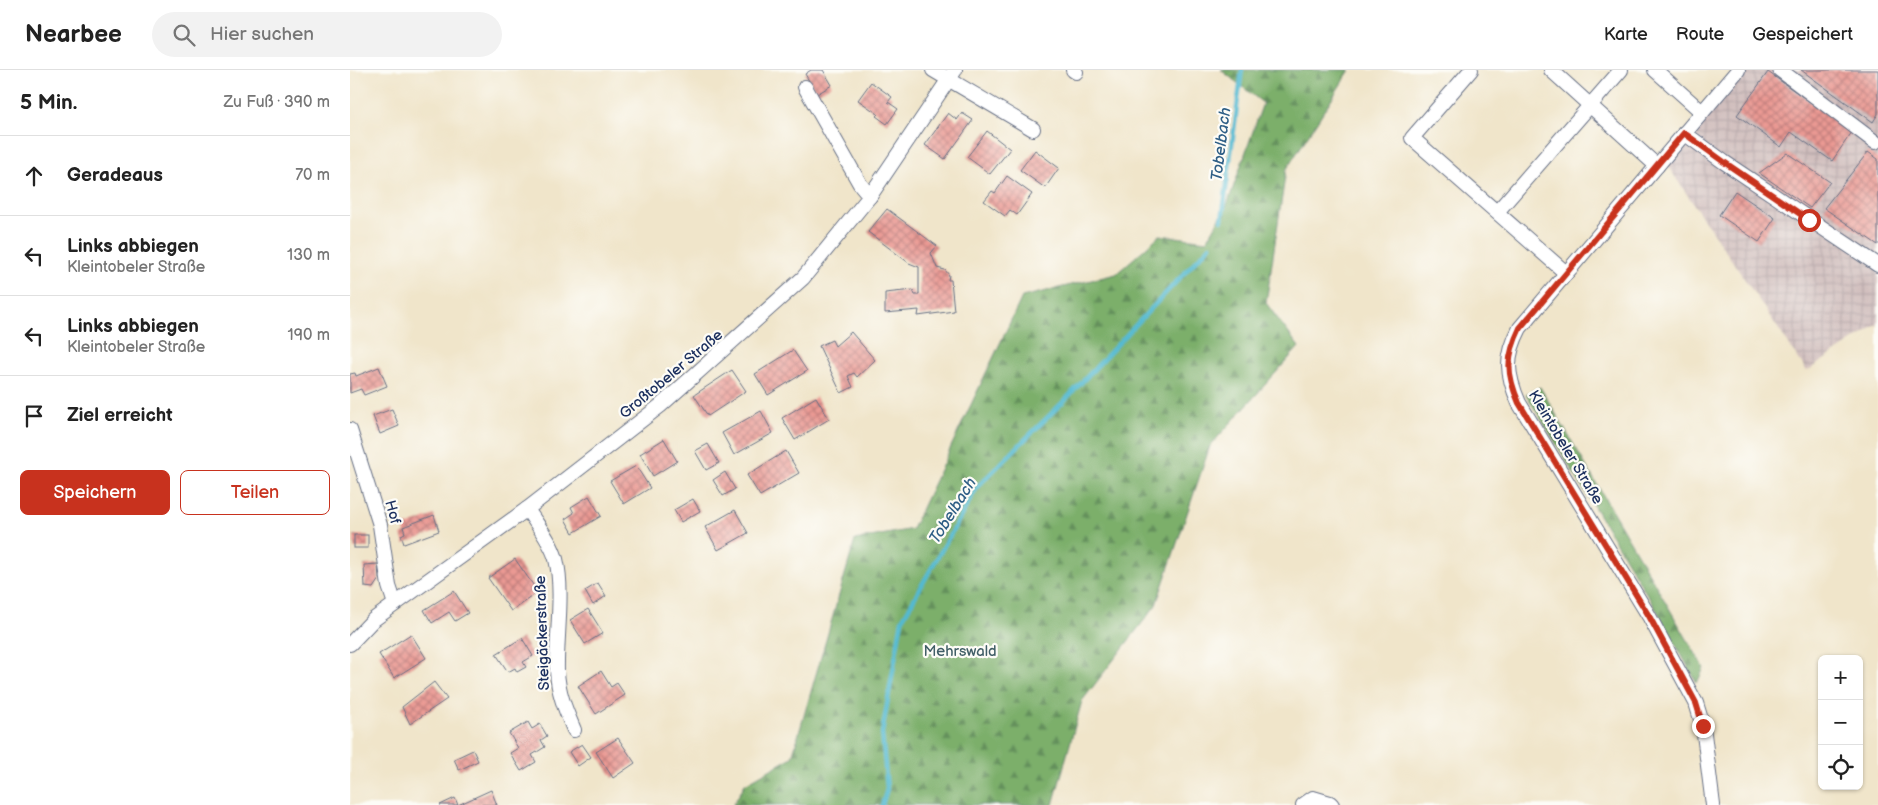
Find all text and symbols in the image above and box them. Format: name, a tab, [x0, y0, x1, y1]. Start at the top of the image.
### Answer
search box	[152, 12, 502, 57]
text: Nearbee	[25, 20, 122, 49]
icon: search	[170, 21, 198, 49]
text: Hier suchen	[210, 23, 314, 46]
text: Karte	[1604, 24, 1648, 45]
text: Route	[1676, 24, 1724, 45]
text: Gespeichert	[1752, 24, 1853, 45]
text: 5 Min.	[20, 90, 77, 115]
text: Zu Fuß · 390 m	[224, 93, 330, 112]
water label: Tobelbach	[1208, 106, 1235, 182]
icon: ahead	[20, 162, 48, 190]
text: Geradeaus	[67, 164, 163, 187]
text: 70 m	[295, 166, 330, 185]
route start	[1798, 209, 1821, 232]
text: Links abbiegen	[67, 235, 199, 258]
icon: left	[20, 242, 48, 270]
text: 130 m	[287, 246, 330, 265]
text: Kleintobeler Straße	[67, 258, 205, 277]
text: Links abbiegen	[67, 315, 199, 338]
icon: left	[20, 322, 48, 350]
text: 190 m	[288, 326, 330, 345]
street label: Großtobeler Straße	[616, 326, 727, 423]
text: Kleintobeler Straße	[67, 338, 205, 357]
street label: Kleintobeler Straße	[1524, 387, 1607, 508]
icon: arrive	[20, 402, 48, 430]
text: Ziel erreicht	[67, 404, 173, 427]
button: Speichern	[20, 470, 170, 515]
button: Teilen	[180, 470, 330, 515]
water label: Tobelbach	[926, 474, 981, 547]
street label: Hof	[380, 498, 405, 527]
street label: Steigäckerstraße	[531, 575, 554, 691]
park label: Mehrswald	[923, 642, 997, 661]
map controls	[1818, 655, 1863, 790]
button: +	[1818, 655, 1863, 700]
button: −	[1818, 700, 1863, 745]
route end	[1692, 715, 1715, 738]
button: locate	[1818, 745, 1863, 790]

